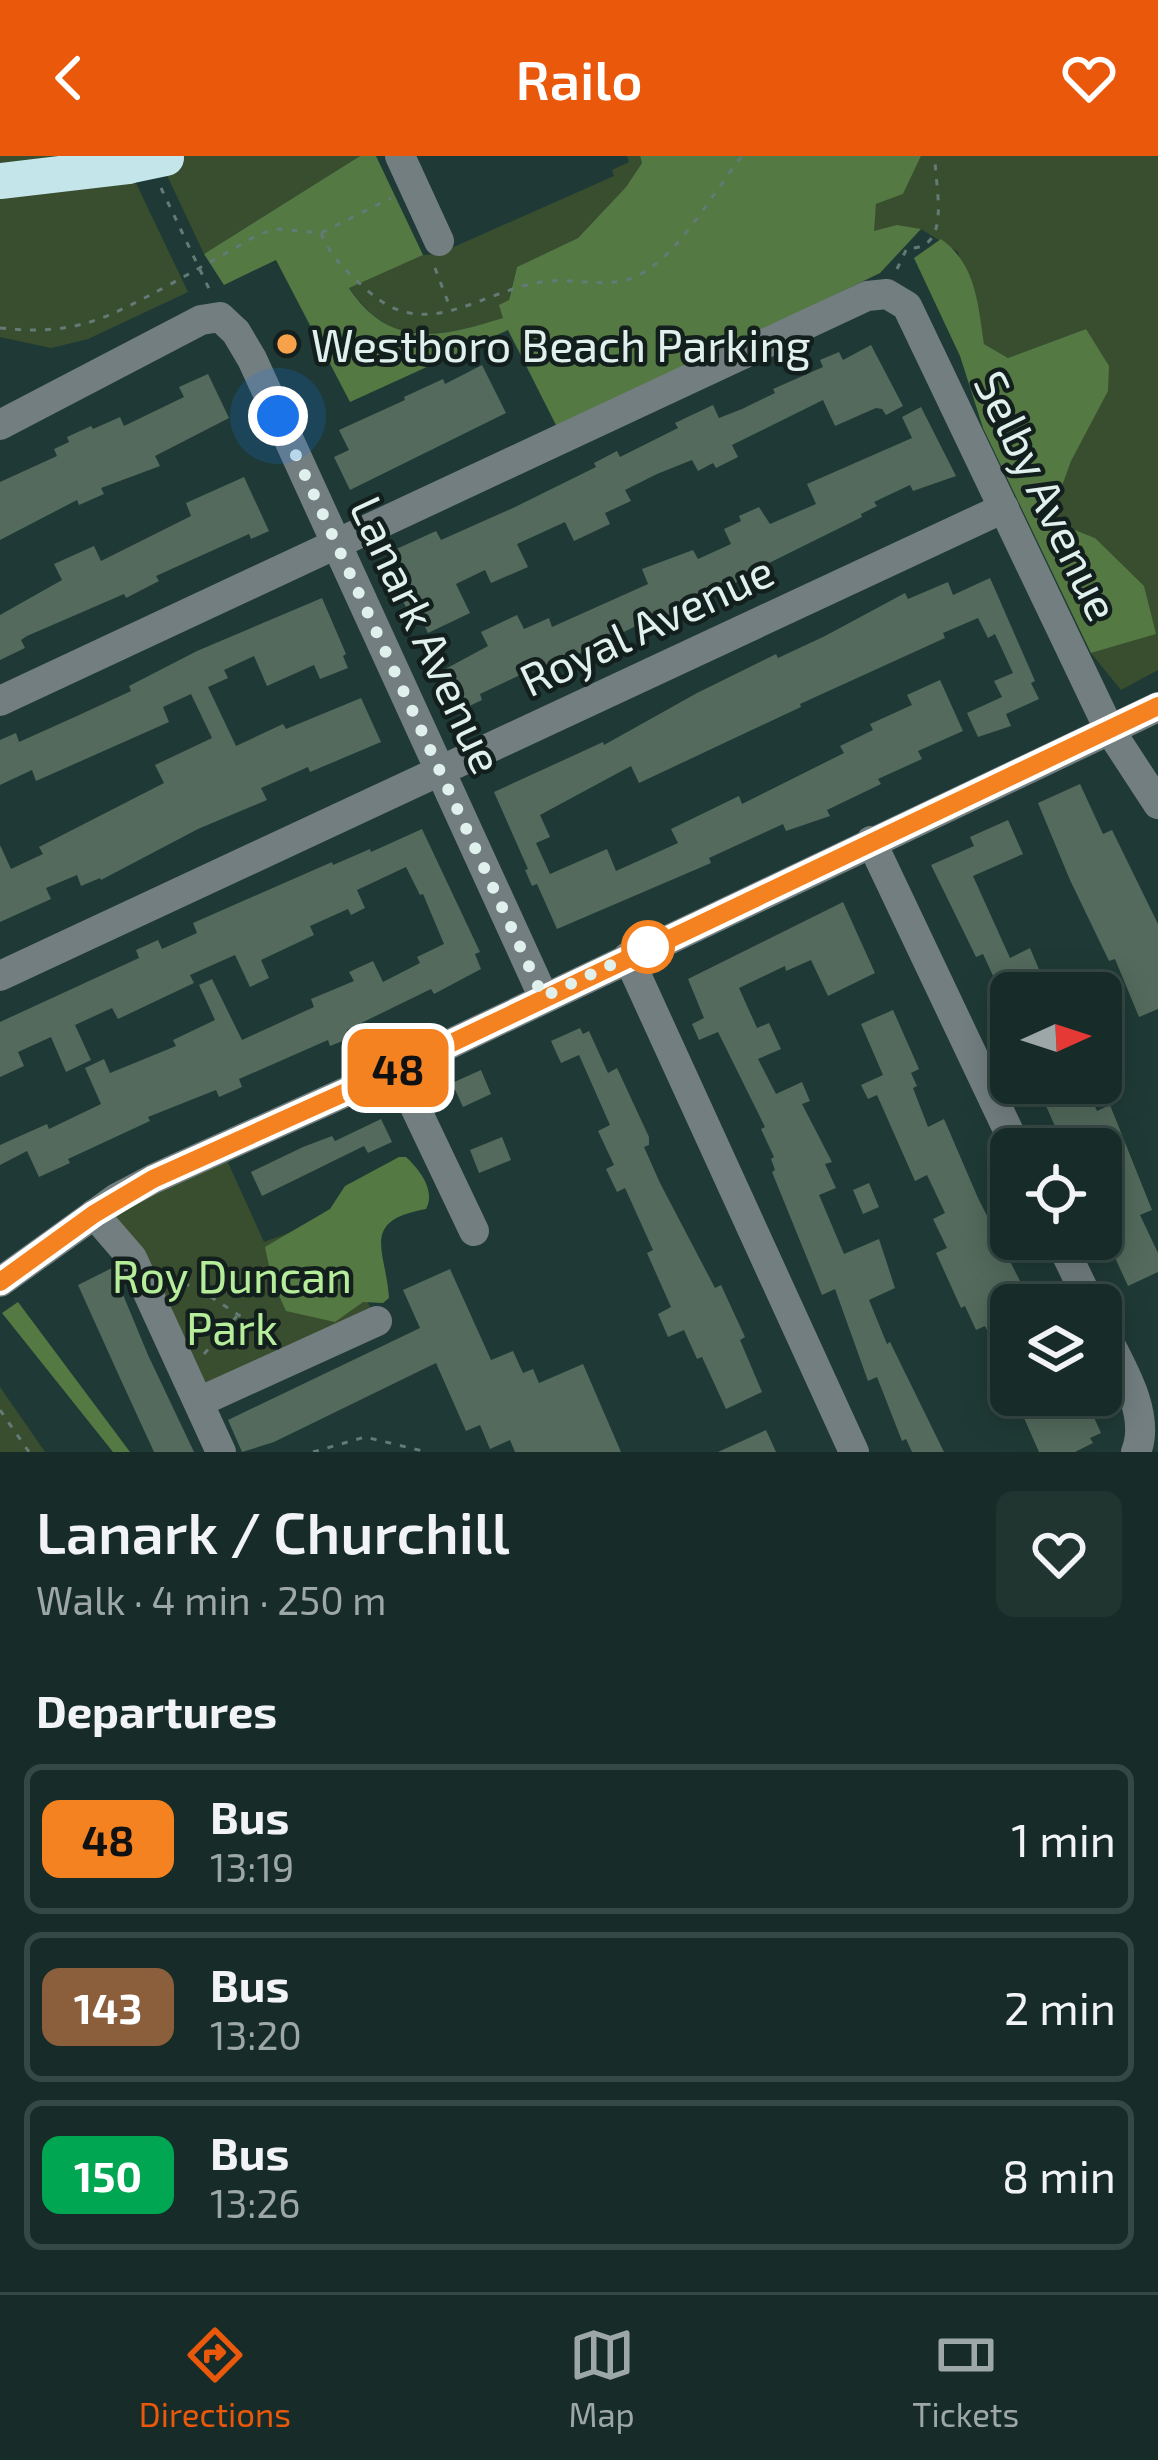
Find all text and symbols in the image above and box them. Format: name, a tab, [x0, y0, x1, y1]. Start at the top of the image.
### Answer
icon: back	[36, 45, 102, 111]
icon: heart	[1056, 45, 1122, 111]
text: Railo	[515, 46, 643, 111]
place label: Westboro Beach Parking	[311, 317, 811, 371]
marker: Westboro Beach Parking	[274, 331, 300, 357]
street label: Selby Avenue	[964, 361, 1132, 629]
your location	[248, 386, 308, 446]
street label: Lanark Avenue	[340, 487, 516, 781]
street label: Royal Avenue	[511, 542, 781, 706]
unlabelled marker	[623, 922, 673, 972]
north arrow	[990, 972, 1122, 1104]
map controls	[990, 972, 1122, 1416]
line badge: 48	[344, 1029, 452, 1107]
text: 48	[372, 1043, 424, 1093]
button: locate	[990, 1128, 1122, 1260]
park label: Roy Duncan Park	[112, 1248, 352, 1354]
button: layers	[990, 1284, 1122, 1416]
button: heart	[996, 1491, 1122, 1617]
text: Lanark / Churchill	[36, 1497, 510, 1565]
text: Walk · 4 min · 250 m	[36, 1576, 387, 1623]
text: Departures	[36, 1683, 277, 1737]
text: Bus	[210, 1789, 289, 1843]
text: 1 min	[1011, 1812, 1116, 1866]
text: 48	[82, 1814, 134, 1864]
text: 13:19	[210, 1843, 294, 1890]
text: Bus	[210, 1957, 289, 2011]
text: 2 min	[1004, 1980, 1116, 2034]
text: 143	[74, 1982, 142, 2032]
text: 13:20	[210, 2011, 302, 2058]
text: Bus	[210, 2125, 289, 2179]
text: 8 min	[1002, 2148, 1116, 2202]
text: 150	[74, 2150, 142, 2200]
text: 13:26	[210, 2179, 301, 2226]
tab: Directions	[139, 2322, 291, 2434]
tab: Map	[569, 2322, 635, 2434]
tab: Tickets	[912, 2322, 1019, 2434]

